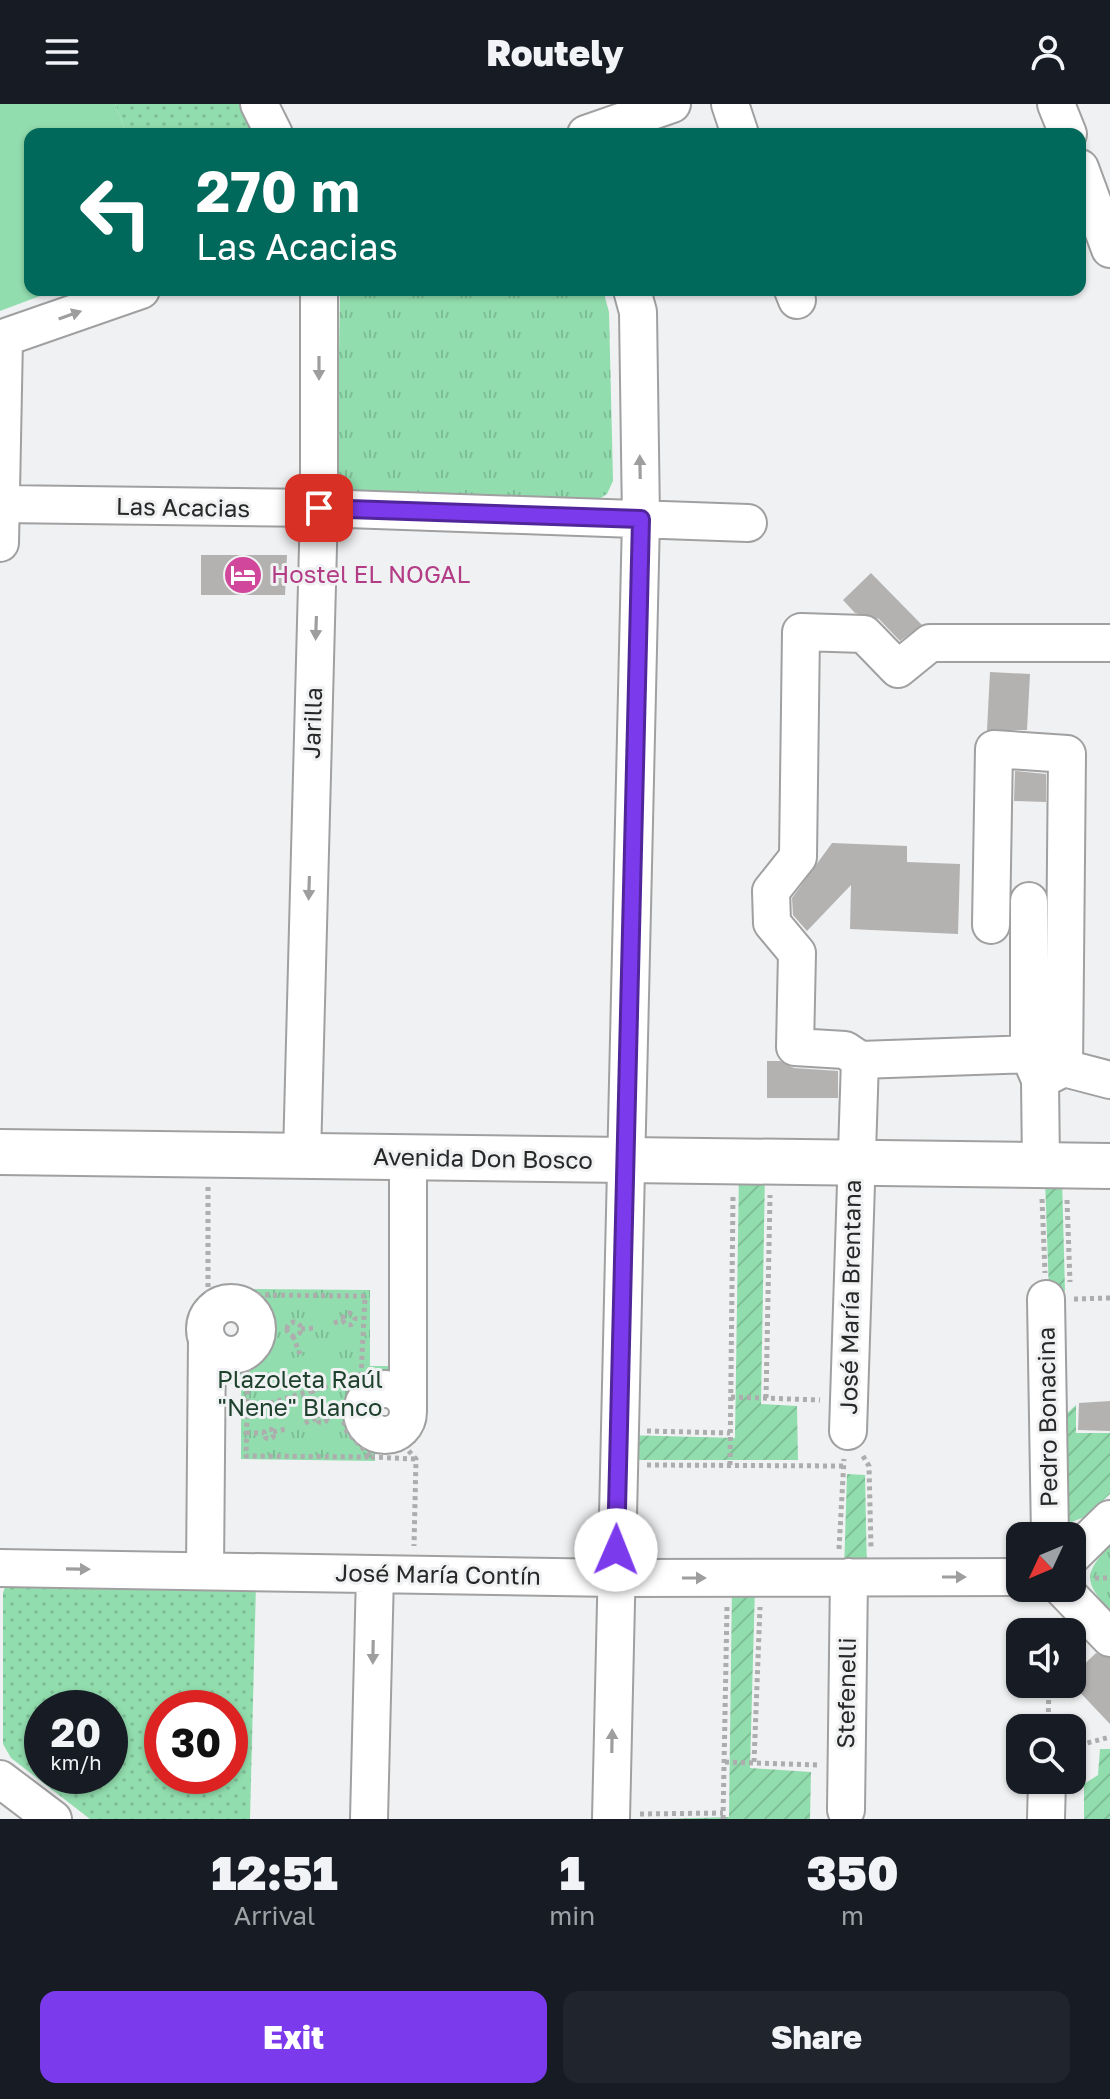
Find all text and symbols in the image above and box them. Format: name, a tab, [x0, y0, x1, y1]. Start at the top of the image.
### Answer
icon: menu	[40, 30, 84, 74]
icon: person	[1026, 30, 1070, 74]
text: Routely	[486, 31, 624, 74]
text: 270 m	[196, 157, 360, 224]
icon: left	[64, 160, 168, 264]
text: Las Acacias	[196, 225, 398, 268]
one-way arrow	[59, 308, 83, 320]
one-way arrow	[313, 356, 325, 381]
one-way arrow	[634, 454, 646, 479]
pin	[285, 474, 353, 542]
icon: arrive	[297, 486, 341, 530]
street label: Las Acacias	[116, 491, 251, 522]
hotel icon: Hostel EL NOGAL	[222, 554, 264, 596]
place label: Hostel EL NOGAL	[271, 559, 470, 588]
one-way arrow	[310, 616, 322, 641]
street label: Jarilla	[296, 687, 327, 759]
one-way arrow	[303, 876, 315, 901]
street label: Avenida Don Bosco	[373, 1141, 593, 1174]
street label: José María Brentana	[833, 1179, 866, 1415]
street label: Pedro Bonacina	[1030, 1327, 1063, 1507]
park label: Plazoleta Raúl "Nene" Blanco	[217, 1364, 383, 1421]
position arrow	[574, 1508, 658, 1592]
north arrow	[1006, 1522, 1086, 1602]
map controls	[1006, 1522, 1086, 1794]
street label: José María Contín	[335, 1557, 541, 1590]
one-way arrow	[66, 1563, 91, 1575]
one-way arrow	[942, 1571, 967, 1583]
one-way arrow	[682, 1572, 707, 1584]
button: sound	[1006, 1618, 1086, 1698]
street label: Stefenelli	[830, 1637, 861, 1749]
one-way arrow	[367, 1640, 380, 1665]
speed limit sign: 30	[144, 1690, 248, 1794]
text: 20	[51, 1708, 101, 1756]
button: search	[1006, 1714, 1086, 1794]
one-way arrow	[606, 1728, 619, 1753]
text: km/h	[51, 1750, 101, 1774]
text: 12:51	[211, 1843, 338, 1901]
text: 1	[559, 1843, 585, 1901]
text: 350	[806, 1843, 899, 1901]
text: Arrival	[234, 1900, 315, 1931]
text: min	[549, 1900, 595, 1931]
text: m	[841, 1900, 864, 1931]
button: Exit	[40, 1991, 547, 2083]
button: Share	[563, 1991, 1070, 2083]

